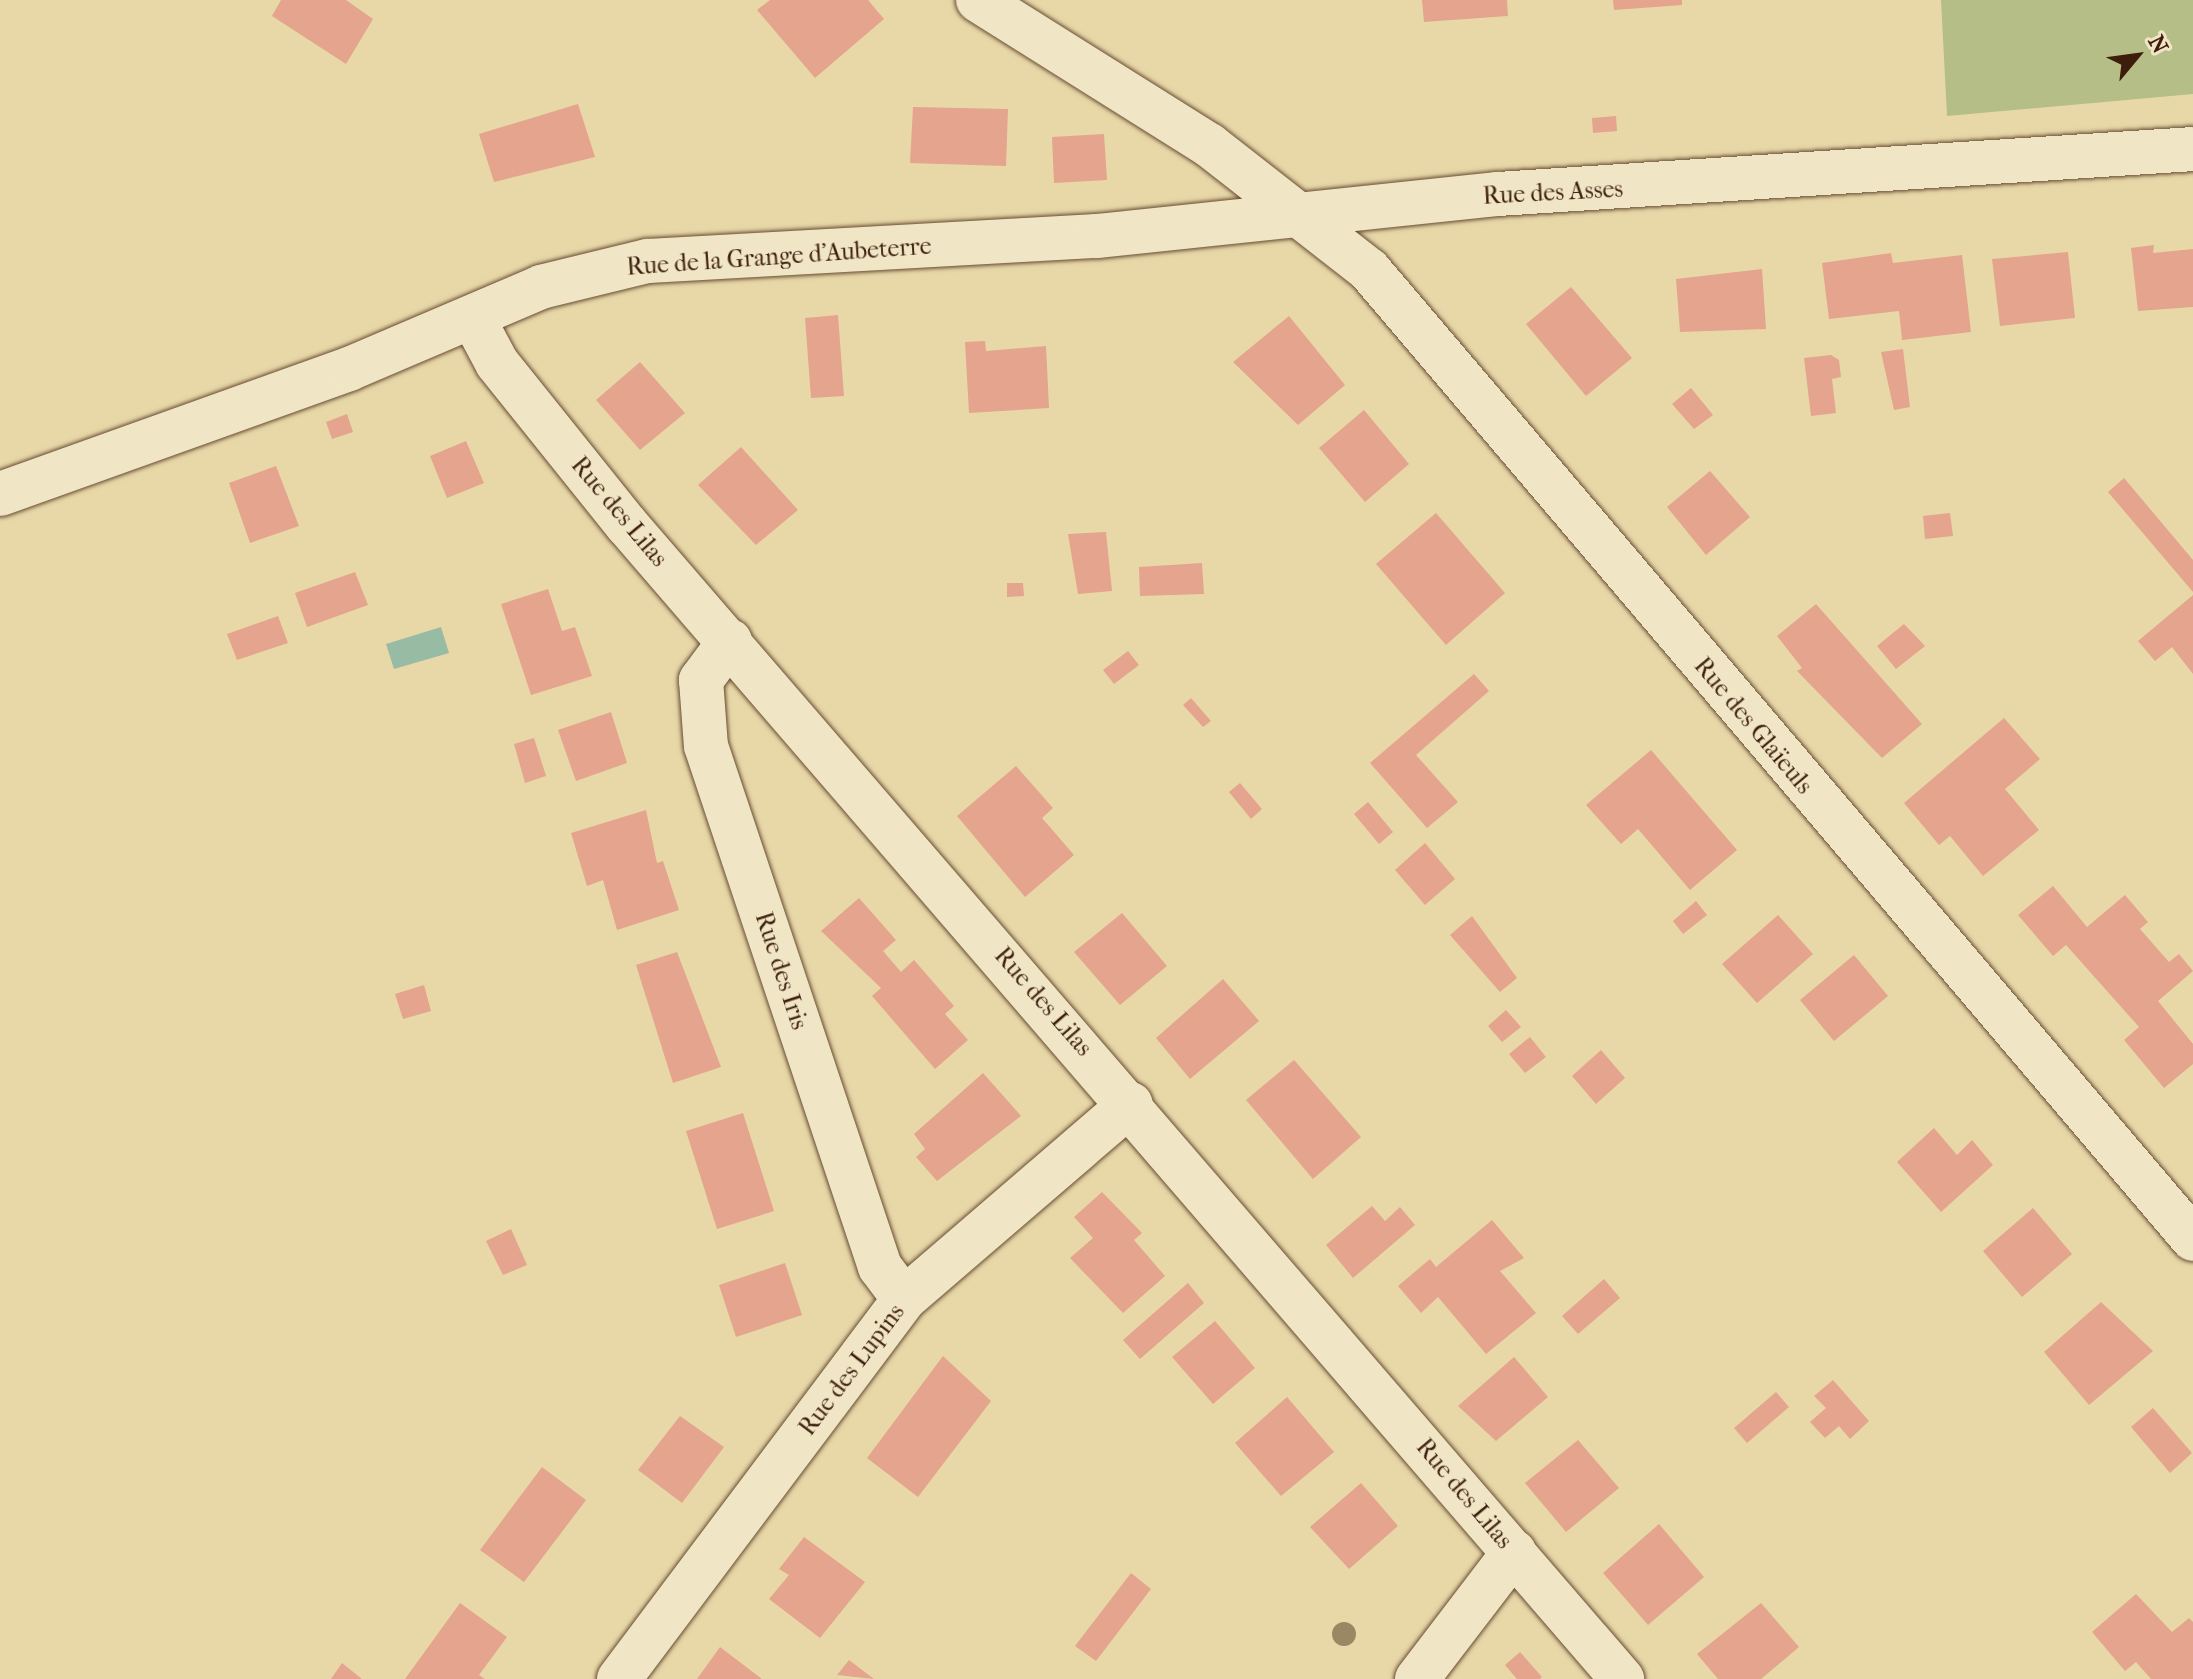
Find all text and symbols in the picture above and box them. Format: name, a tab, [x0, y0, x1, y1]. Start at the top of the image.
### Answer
north arrow	[2097, 16, 2177, 96]
text: N	[2143, 31, 2173, 58]
street label: Rue des Asses	[1482, 175, 1624, 211]
street label: Rue de la Grange d'Aubeterre	[626, 232, 932, 282]
street label: Rue des Lilas	[565, 451, 673, 573]
street label: Rue des Glaïeuls	[1688, 652, 1818, 800]
street label: Rue des Iris	[748, 909, 814, 1033]
street label: Rue des Lilas	[988, 942, 1098, 1062]
street label: Rue des Lupins	[793, 1299, 911, 1441]
street label: Rue des Lilas	[1410, 1433, 1518, 1555]

